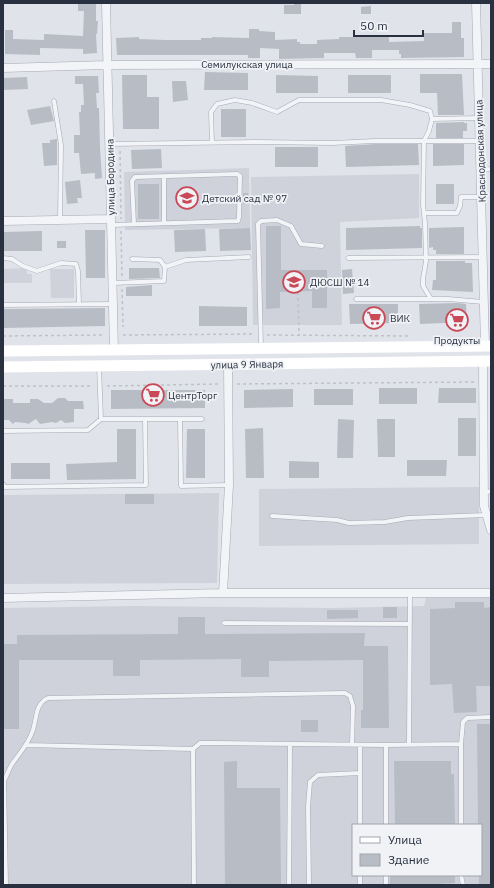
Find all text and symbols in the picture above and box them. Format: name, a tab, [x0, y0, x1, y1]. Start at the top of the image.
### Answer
scale bar	[354, 12, 423, 38]
text: 50 m	[360, 18, 388, 33]
street label: Семилукская улица	[201, 58, 294, 71]
street label: Краснодонская улица	[472, 99, 489, 203]
street label: улица Бородина	[103, 138, 118, 215]
school or university icon: Детский сад № 97	[174, 185, 200, 211]
place label: Детский сад № 97	[202, 192, 287, 205]
school or university icon: ДЮСШ № 14	[281, 269, 307, 295]
place label: ДЮСШ № 14	[310, 276, 370, 289]
supermarket icon: ВИК	[361, 305, 387, 331]
supermarket icon: Продукты	[444, 307, 470, 333]
place label: ВИК	[390, 312, 411, 325]
place label: Продукты	[434, 334, 480, 347]
street label: улица 9 Января	[211, 357, 283, 372]
supermarket icon: ЦентрТорг	[140, 382, 166, 408]
place label: ЦентрТорг	[168, 389, 218, 402]
legend	[352, 824, 482, 876]
text: Улица	[388, 832, 422, 847]
text: Здание	[388, 852, 430, 867]

